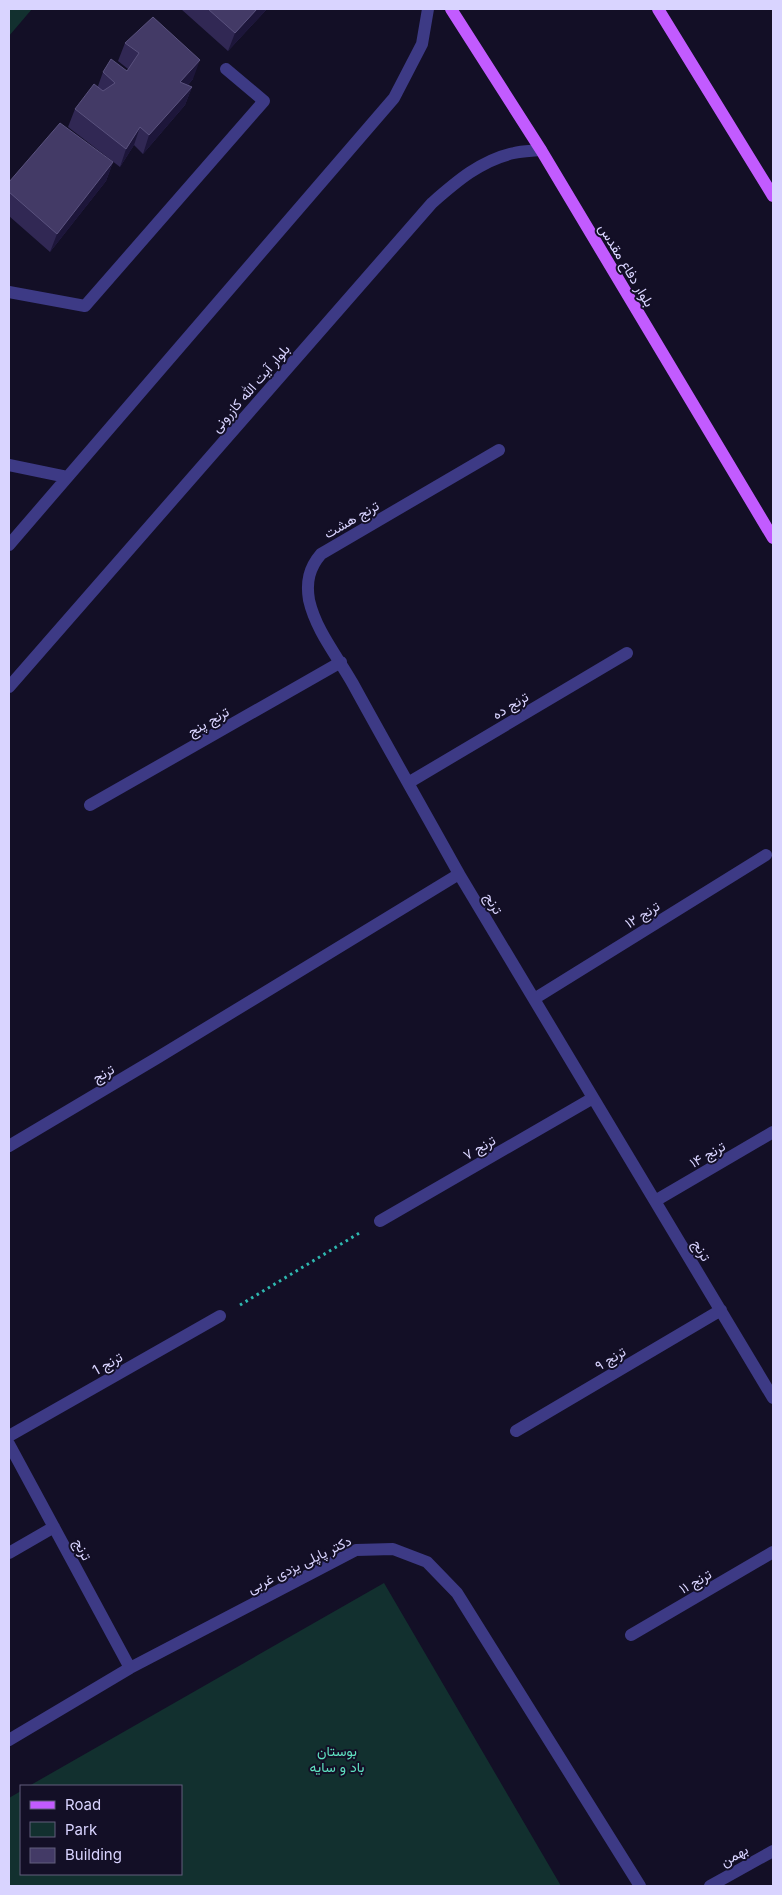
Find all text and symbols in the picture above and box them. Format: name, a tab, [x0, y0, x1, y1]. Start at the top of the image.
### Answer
street label: بلوار دفاع مقدس	[593, 220, 658, 311]
street label: بلوار آیت الله کازرونی	[207, 340, 294, 436]
street label: ترنج هشت	[320, 496, 383, 544]
street label: ترنج ده	[489, 688, 533, 725]
street label: ترنج پنج	[184, 702, 233, 742]
street label: ترنج	[478, 889, 507, 919]
street label: ترنج ۱۲	[622, 897, 664, 934]
street label: ترنج	[89, 1060, 118, 1089]
street label: ترنج ۷	[460, 1131, 500, 1166]
street label: ترنج ۱۴	[686, 1137, 729, 1174]
street label: ترنج	[686, 1236, 715, 1266]
street label: ترنج ۹	[591, 1342, 630, 1376]
street label: ترنج 1	[89, 1348, 127, 1381]
street label: دکتر پاپلی یزدی غربی	[244, 1531, 355, 1598]
street label: ترنج	[68, 1535, 96, 1564]
street label: ترنج ۱۱	[676, 1565, 716, 1600]
park label: بوستان باد و سایه	[310, 1742, 364, 1776]
legend	[20, 1785, 182, 1875]
text: Road	[65, 1795, 101, 1814]
text: Park	[65, 1820, 98, 1839]
street label: بهمن	[717, 1840, 751, 1871]
text: Building	[65, 1845, 122, 1864]

